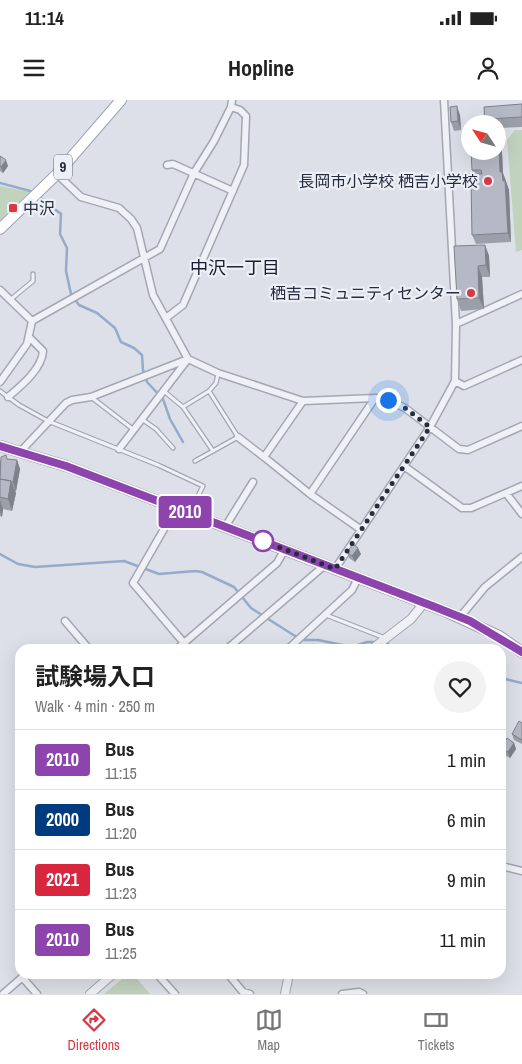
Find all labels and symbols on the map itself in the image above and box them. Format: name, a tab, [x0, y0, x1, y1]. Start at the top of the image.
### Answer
north arrow	[461, 115, 506, 160]
road number: 9	[54, 154, 72, 180]
place label: 長岡市小学校 栖吉小学校	[298, 170, 478, 192]
marker: 長岡市小学校 栖吉小学校	[482, 175, 494, 187]
place label: 中沢	[23, 197, 55, 219]
marker: 中沢	[7, 202, 19, 214]
district label: 中沢一丁目	[190, 255, 280, 280]
place label: 栖吉コミュニティセンター	[270, 282, 461, 304]
marker: 栖吉コミュニティセンター	[465, 287, 477, 299]
your location	[376, 388, 401, 413]
line badge: 2010	[150, 496, 220, 528]
unlabelled marker	[252, 530, 274, 552]

